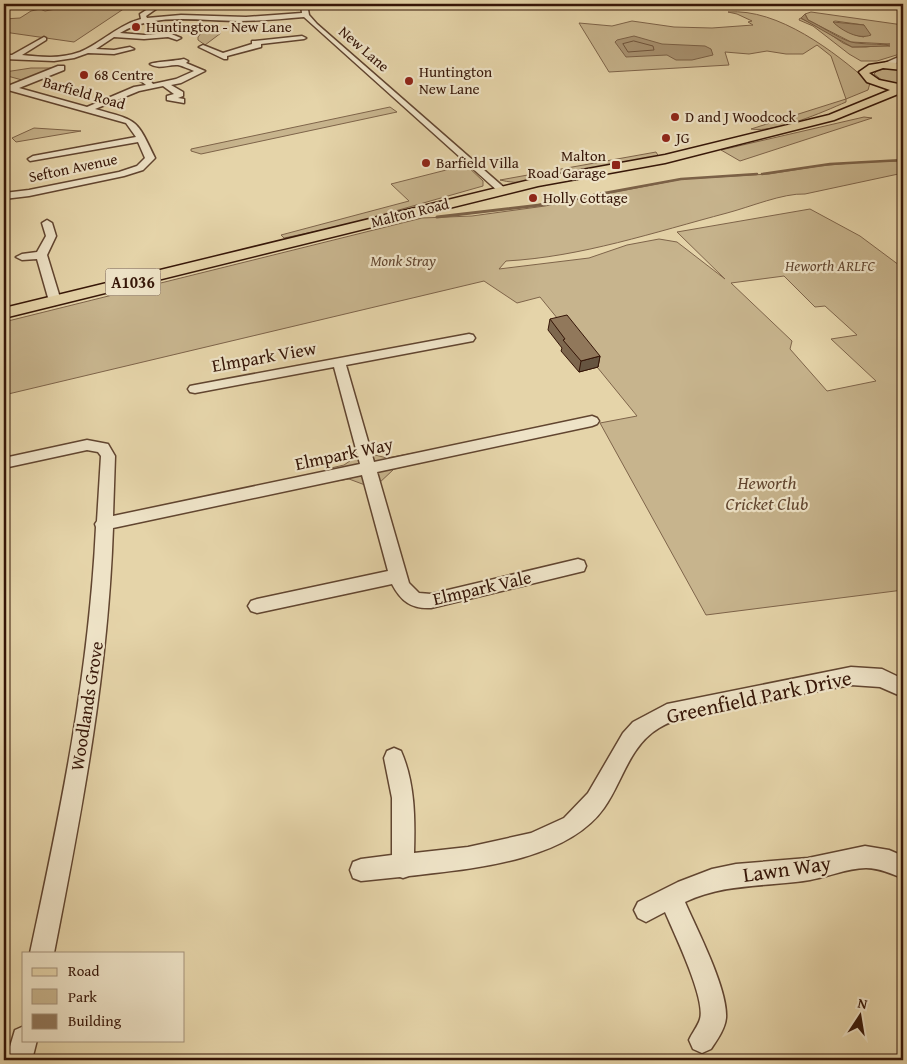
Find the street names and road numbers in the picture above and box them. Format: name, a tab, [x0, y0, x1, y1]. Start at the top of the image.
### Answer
street label: New Lane	[335, 21, 394, 76]
street label: Barfield Road	[41, 71, 128, 114]
street label: Sefton Avenue	[27, 148, 119, 187]
street label: Malton Road	[369, 193, 451, 232]
road number: A1036	[106, 268, 160, 296]
street label: Elmpark View	[210, 334, 319, 379]
street label: Elmpark Way	[292, 430, 395, 477]
street label: Elmpark Vale	[430, 563, 534, 612]
street label: Woodlands Grove	[63, 639, 110, 772]
street label: Greenfield Park Drive	[663, 662, 855, 731]
street label: Lawn Way	[741, 847, 833, 890]

